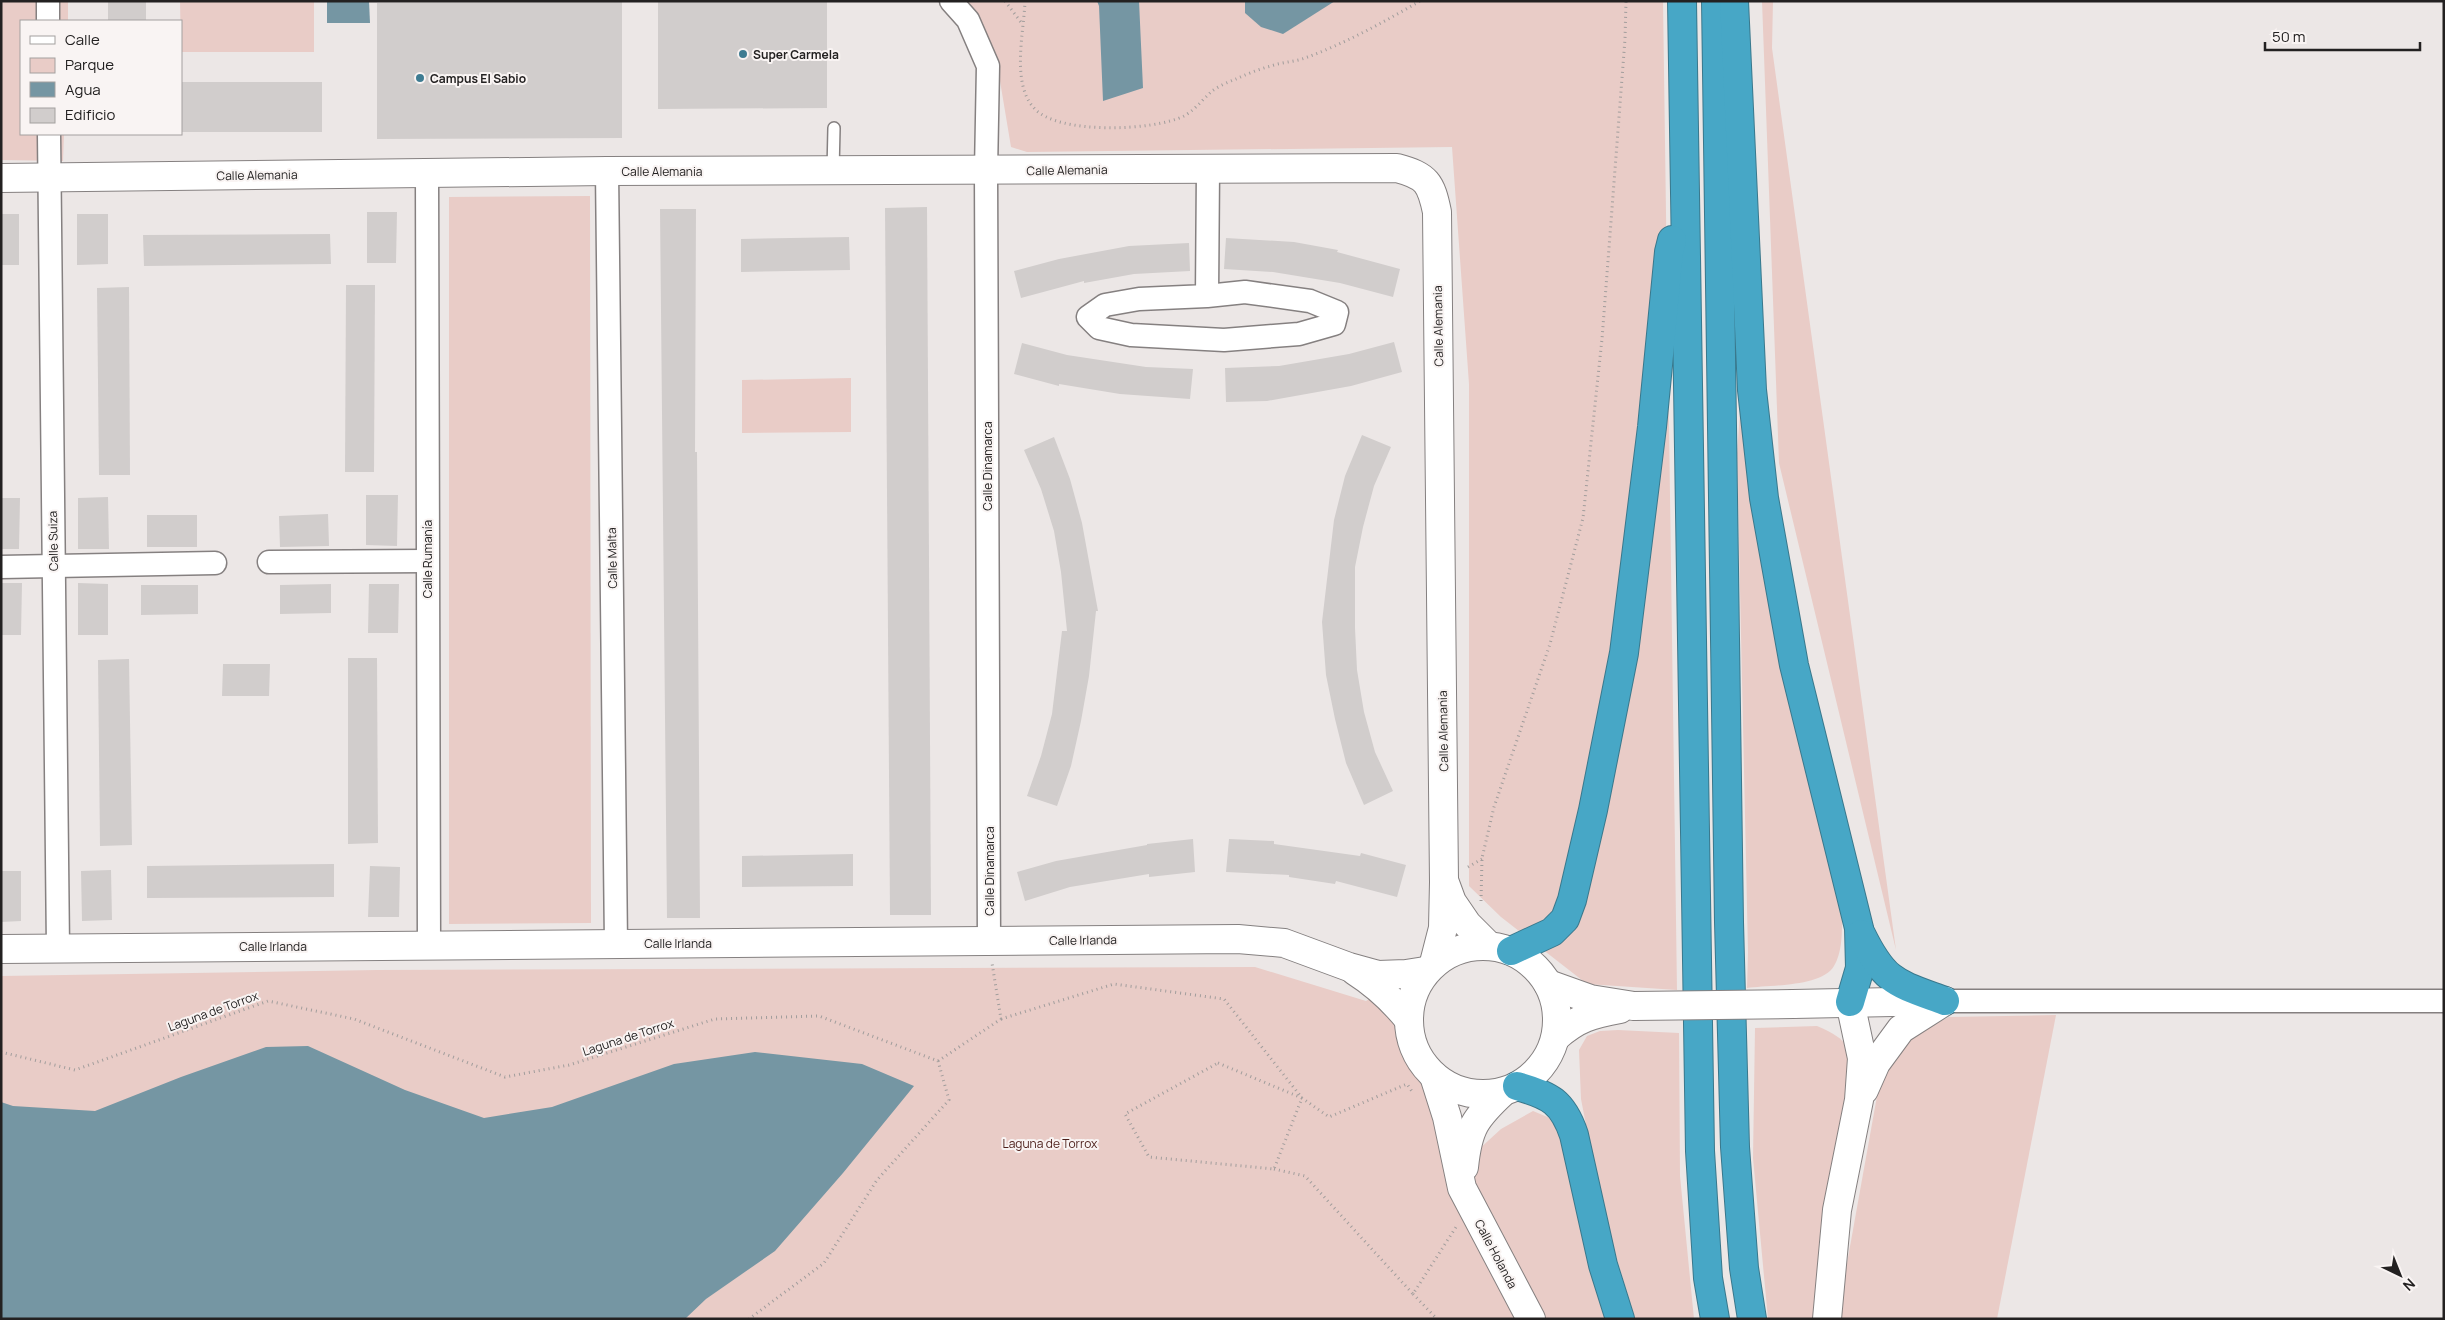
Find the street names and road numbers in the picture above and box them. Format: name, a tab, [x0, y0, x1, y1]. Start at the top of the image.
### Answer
street label: Calle Alemania	[1026, 161, 1108, 179]
street label: Calle Alemania	[622, 163, 702, 180]
street label: Calle Alemania	[216, 166, 298, 184]
street label: Calle Alemania	[1429, 285, 1447, 367]
street label: Calle Dinamarca	[979, 421, 996, 511]
street label: Calle Suiza	[44, 511, 62, 571]
street label: Calle Rumanía	[419, 520, 436, 598]
street label: Calle Malta	[603, 527, 621, 589]
street label: Calle Alemania	[1434, 690, 1452, 772]
street label: Calle Dinamarca	[981, 826, 998, 916]
street label: Calle Irlanda	[1049, 931, 1117, 949]
street label: Calle Irlanda	[644, 935, 712, 952]
street label: Calle Irlanda	[239, 938, 307, 955]
street label: Laguna de Torrox	[166, 987, 261, 1035]
street label: Laguna de Torrox	[580, 1014, 676, 1060]
street label: Calle Holanda	[1471, 1216, 1521, 1292]

